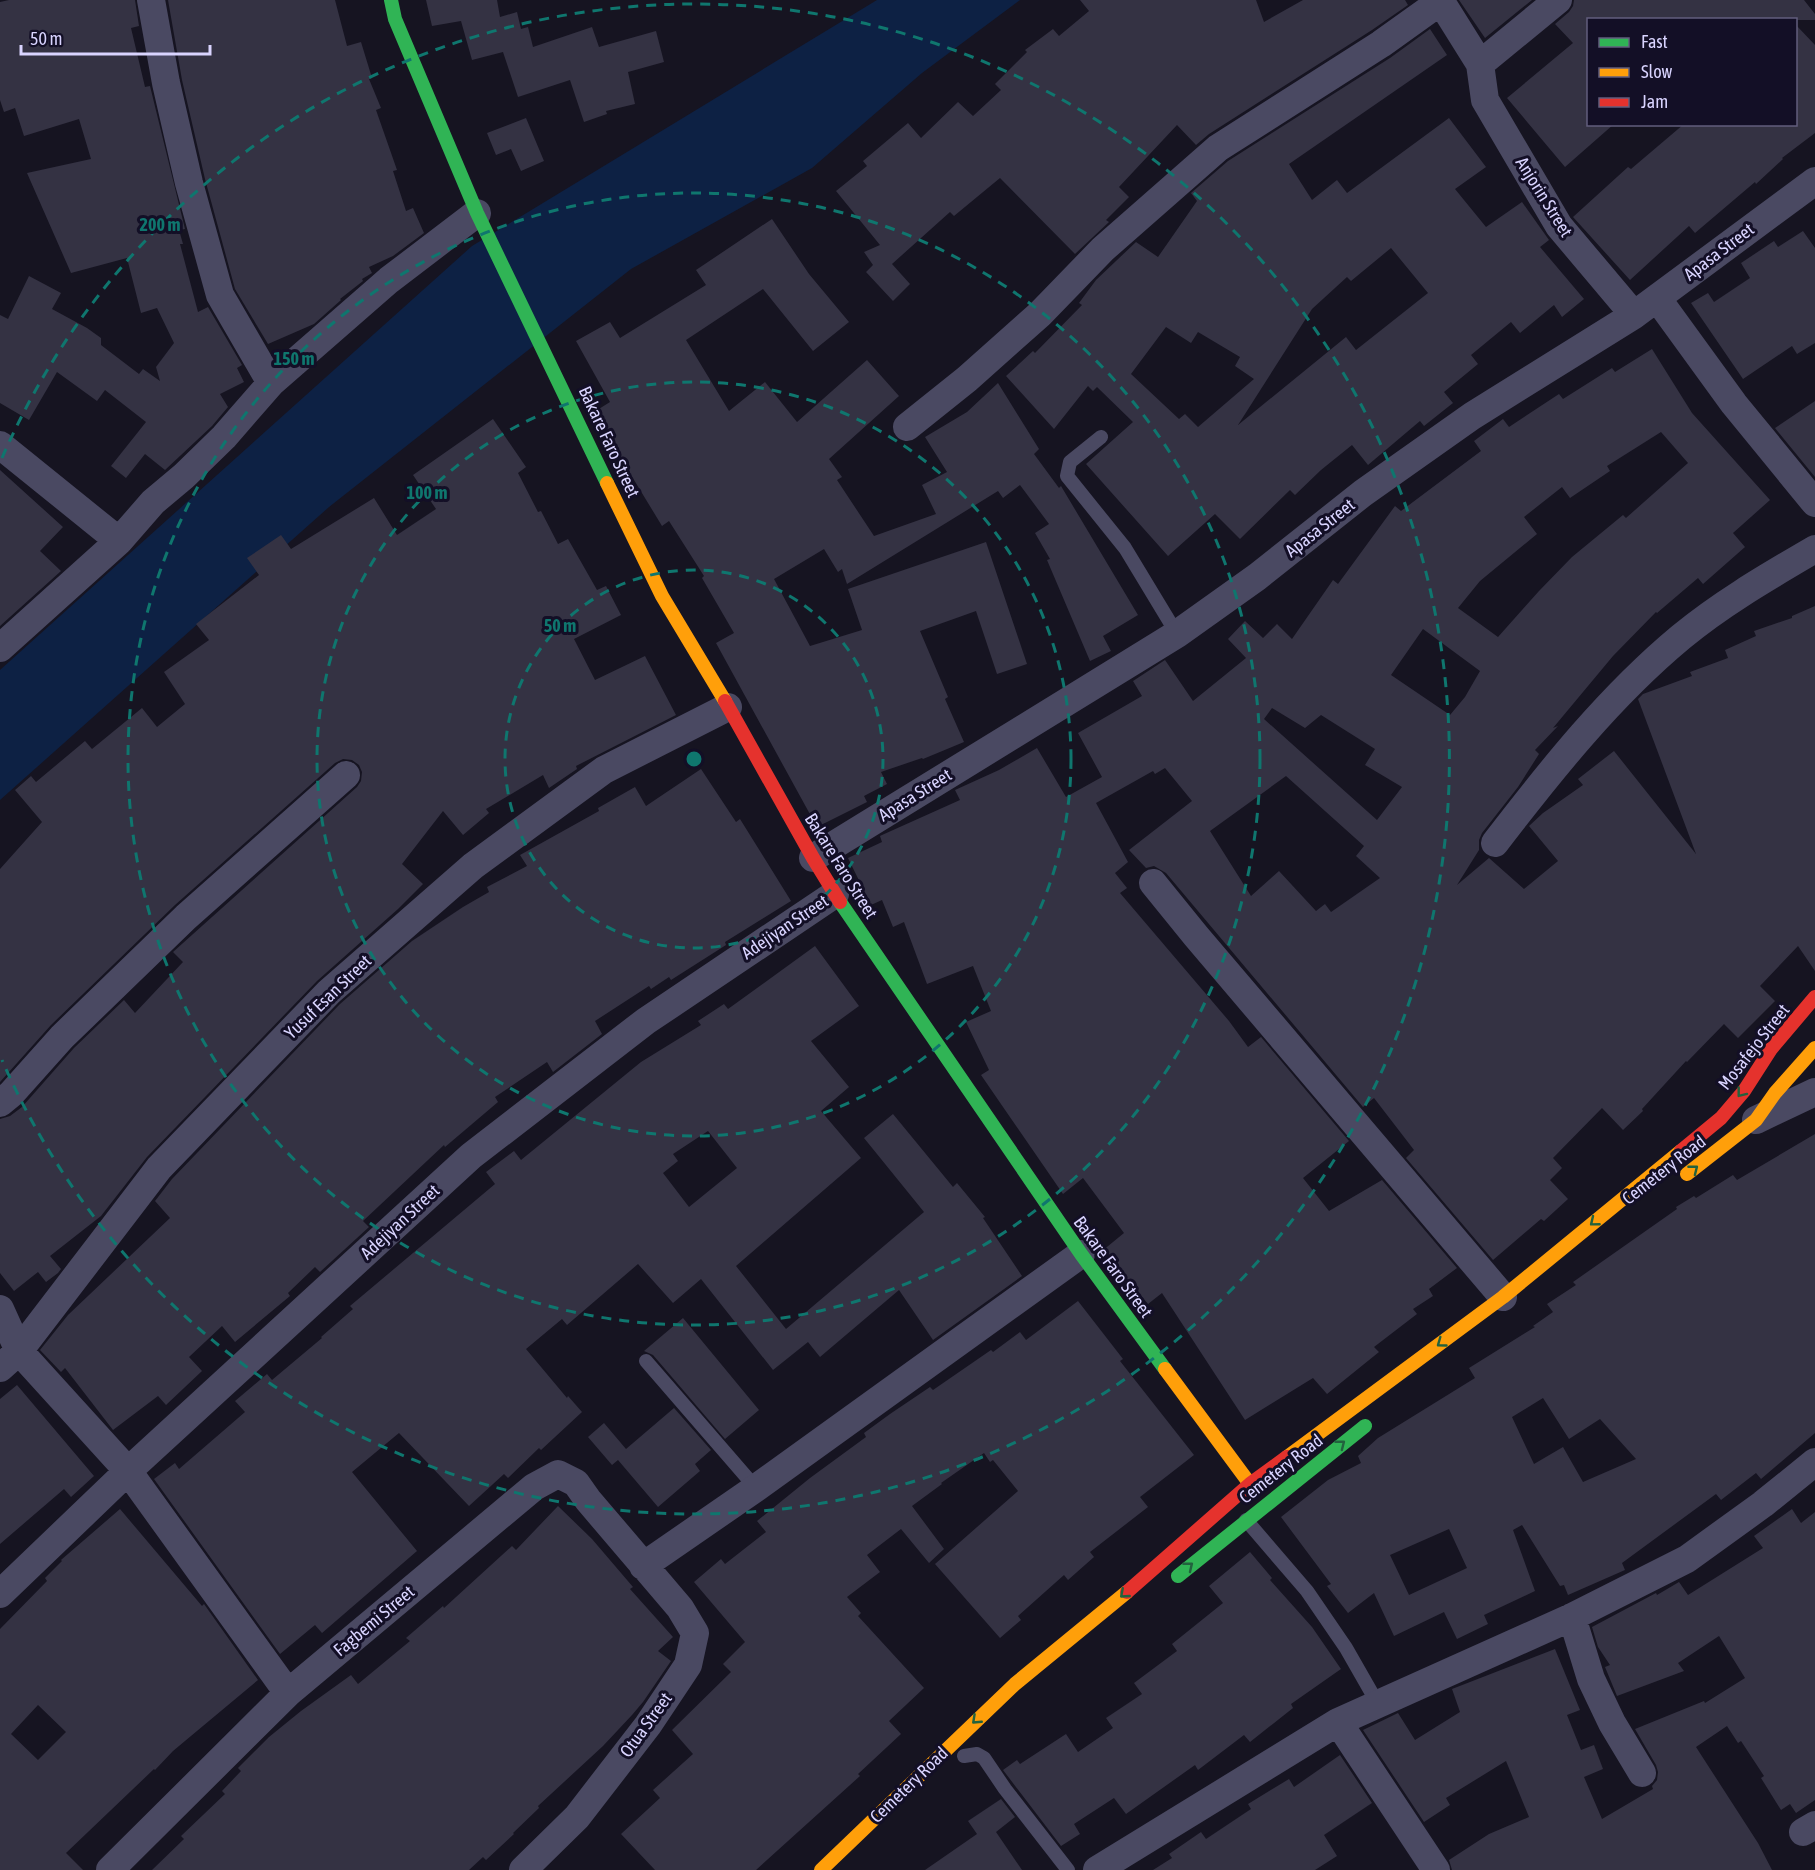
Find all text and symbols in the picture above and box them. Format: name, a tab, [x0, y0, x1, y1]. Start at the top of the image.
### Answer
scale bar	[21, 18, 210, 56]
legend	[1587, 18, 1797, 126]
text: 50 m	[30, 28, 62, 49]
text: Fast	[1641, 31, 1668, 52]
text: Slow	[1641, 61, 1672, 82]
text: Jam	[1641, 91, 1668, 112]
street label: Anjorin Street	[1512, 153, 1577, 241]
text: 200 m	[140, 214, 180, 235]
street label: Apasa Street	[1679, 218, 1758, 285]
text: 150 m	[274, 348, 314, 369]
street label: Bakare Faro Street	[575, 383, 644, 501]
text: 100 m	[407, 482, 447, 503]
street label: Apasa Street	[1281, 494, 1359, 561]
text: 50 m	[544, 615, 576, 636]
centre of rings	[684, 749, 704, 769]
street label: Apasa Street	[874, 764, 955, 825]
street label: Bakare Faro Street	[801, 809, 882, 922]
street label: Adejiyan Street	[737, 890, 832, 963]
street label: Yusuf Esan Street	[280, 950, 375, 1043]
street label: Mosafejo Street	[1714, 1000, 1794, 1094]
one-way arrow	[1737, 1087, 1748, 1098]
street label: Cemetery Road	[1618, 1131, 1710, 1209]
one-way arrow	[1687, 1166, 1698, 1177]
street label: Adejiyan Street	[356, 1180, 443, 1263]
street label: Bakare Faro Street	[1070, 1212, 1157, 1321]
one-way arrow	[1590, 1215, 1601, 1226]
one-way arrow	[1437, 1335, 1448, 1346]
street label: Cemetery Road	[1235, 1430, 1327, 1508]
one-way arrow	[1335, 1441, 1346, 1452]
one-way arrow	[1182, 1563, 1193, 1574]
street label: Fagbemi Street	[329, 1581, 418, 1660]
one-way arrow	[1120, 1587, 1131, 1598]
street label: Otua Street	[615, 1688, 676, 1761]
one-way arrow	[972, 1713, 982, 1724]
street label: Cemetery Road	[865, 1742, 952, 1827]

